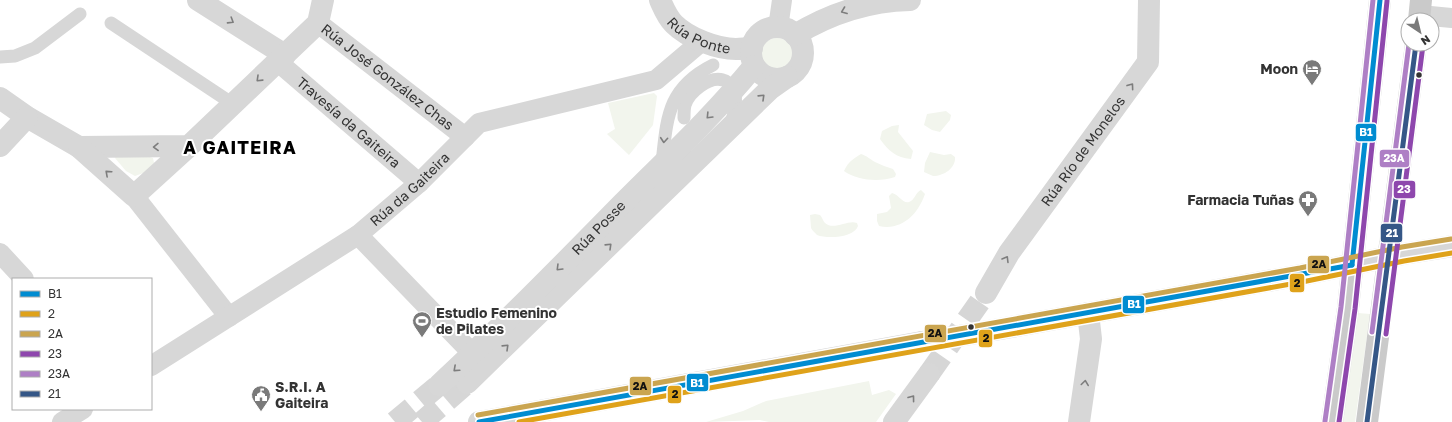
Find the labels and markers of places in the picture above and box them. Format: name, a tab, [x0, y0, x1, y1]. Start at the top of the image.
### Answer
hotel icon: Moon	[1301, 58, 1323, 86]
place label: Moon	[1260, 60, 1298, 77]
unlabelled marker	[1414, 70, 1424, 80]
pharmacy icon: Farmacia Tuñas	[1297, 189, 1319, 217]
place label: Farmacia Tuñas	[1187, 191, 1294, 208]
place label: Estudio Femenino de Pilates	[436, 304, 557, 337]
sports icon: Estudio Femenino de Pilates	[411, 310, 433, 338]
unlabelled marker	[966, 322, 976, 332]
place label: S.R.I. A Gaiteira	[275, 378, 328, 411]
public building icon: S.R.I. A Gaiteira	[250, 384, 272, 412]

